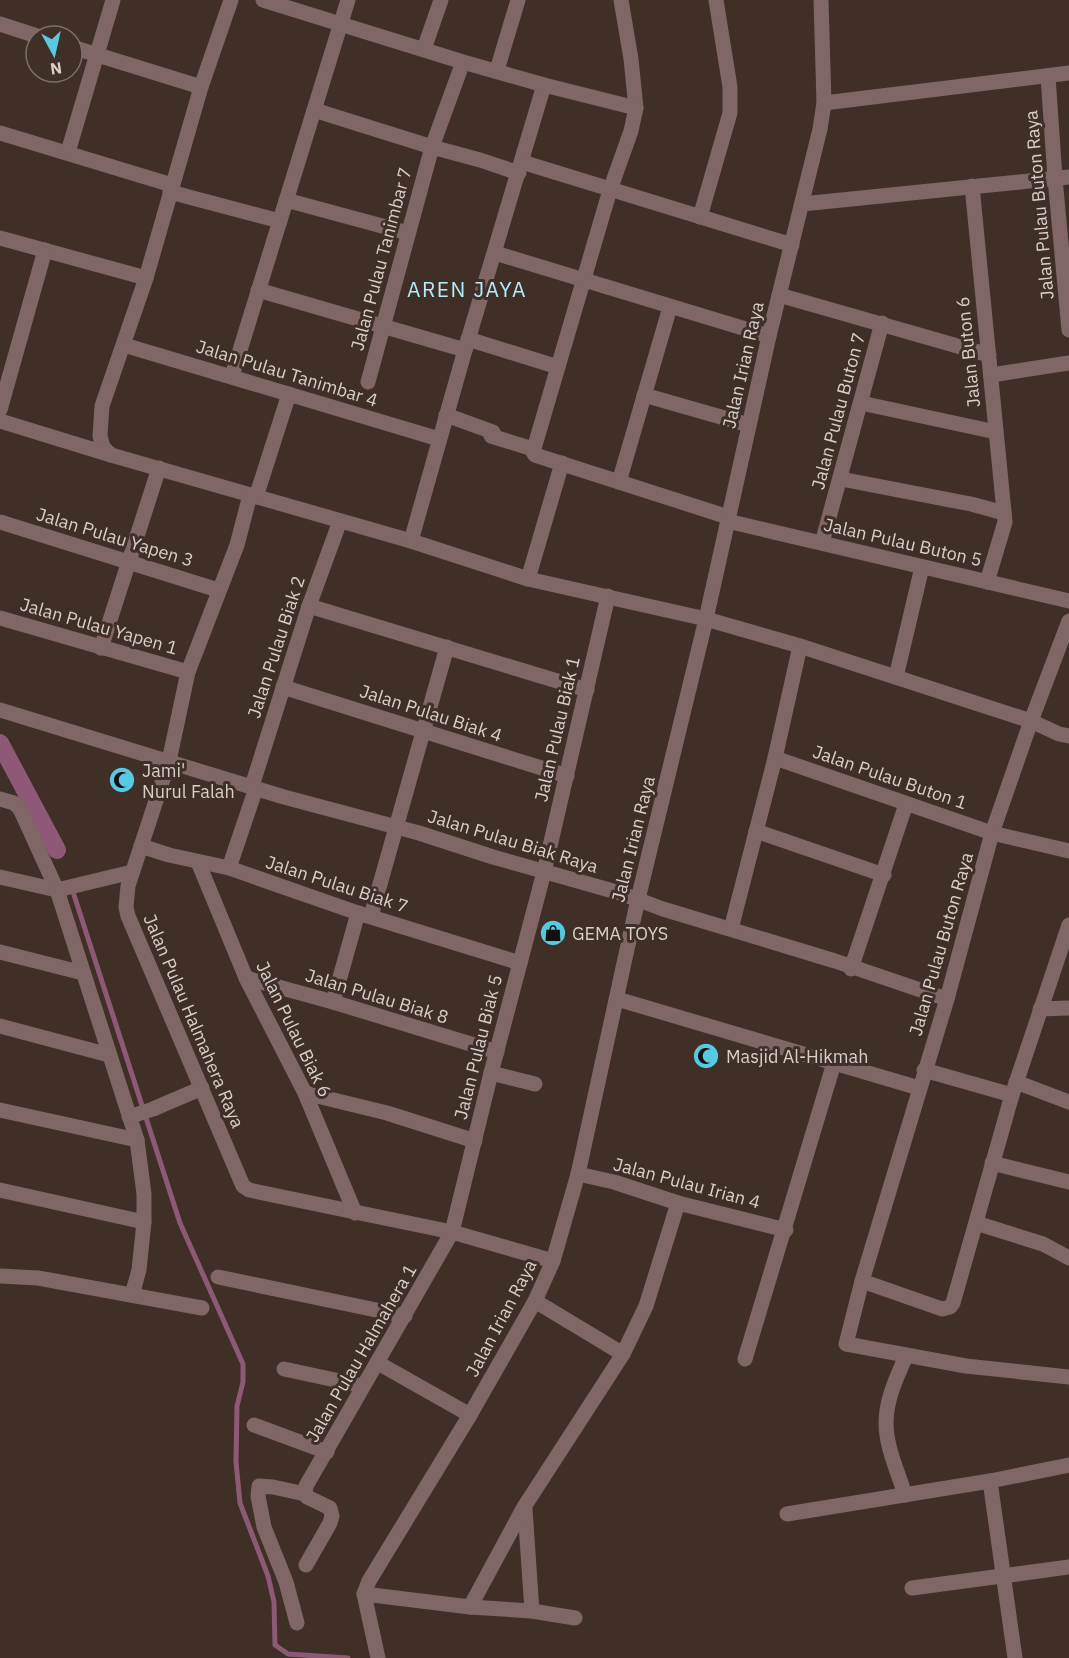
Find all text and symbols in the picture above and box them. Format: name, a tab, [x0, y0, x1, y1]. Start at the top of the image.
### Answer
north arrow	[24, 24, 84, 84]
text: N	[49, 58, 63, 80]
street label: Jalan Pulau Buton Raya	[1019, 109, 1059, 301]
street label: Jalan Pulau Tanimbar 7	[345, 165, 417, 353]
district label: AREN JAYA	[407, 275, 527, 303]
street label: Jalan Buton 6	[951, 295, 985, 409]
street label: Jalan Irian Raya	[717, 299, 769, 431]
street label: Jalan Pulau Buton 7	[806, 330, 870, 492]
street label: Jalan Pulau Tanimbar 4	[193, 334, 381, 412]
street label: Jalan Pulau Yapen 3	[34, 502, 196, 572]
street label: Jalan Pulau Buton 5	[822, 513, 984, 571]
street label: Jalan Pulau Biak 2	[242, 573, 310, 721]
street label: Jalan Pulau Yapen 1	[18, 592, 180, 660]
street label: Jalan Pulau Biak 1	[529, 654, 585, 804]
street label: Jalan Pulau Biak 4	[357, 679, 505, 747]
street label: Jalan Pulau Buton 1	[810, 740, 970, 814]
place label: Jami' Nurul Falah	[142, 759, 235, 803]
mosque icon: Jami' Nurul Falah	[107, 765, 137, 795]
street label: Jalan Irian Raya	[606, 773, 660, 905]
street label: Jalan Pulau Biak Raya	[425, 804, 601, 878]
street label: Jalan Pulau Buton Raya	[904, 849, 978, 1038]
street label: Jalan Pulau Biak 7	[263, 850, 411, 918]
street label: Jalan Pulau Halmahera Raya	[138, 911, 250, 1132]
shop icon: GEMA TOYS	[538, 918, 568, 948]
place label: GEMA TOYS	[572, 922, 668, 945]
street label: Jalan Pulau Biak 6	[251, 957, 337, 1101]
street label: Jalan Pulau Biak 8	[303, 963, 451, 1029]
street label: Jalan Pulau Biak 5	[449, 972, 507, 1122]
mosque icon: Masjid Al-Hikmah	[691, 1041, 721, 1071]
place label: Masjid Al-Hikmah	[726, 1045, 868, 1068]
street label: Jalan Pulau Irian 4	[611, 1152, 763, 1214]
street label: Jalan Irian Raya	[460, 1255, 542, 1381]
street label: Jalan Pulau Halmahera 1	[301, 1260, 421, 1446]

